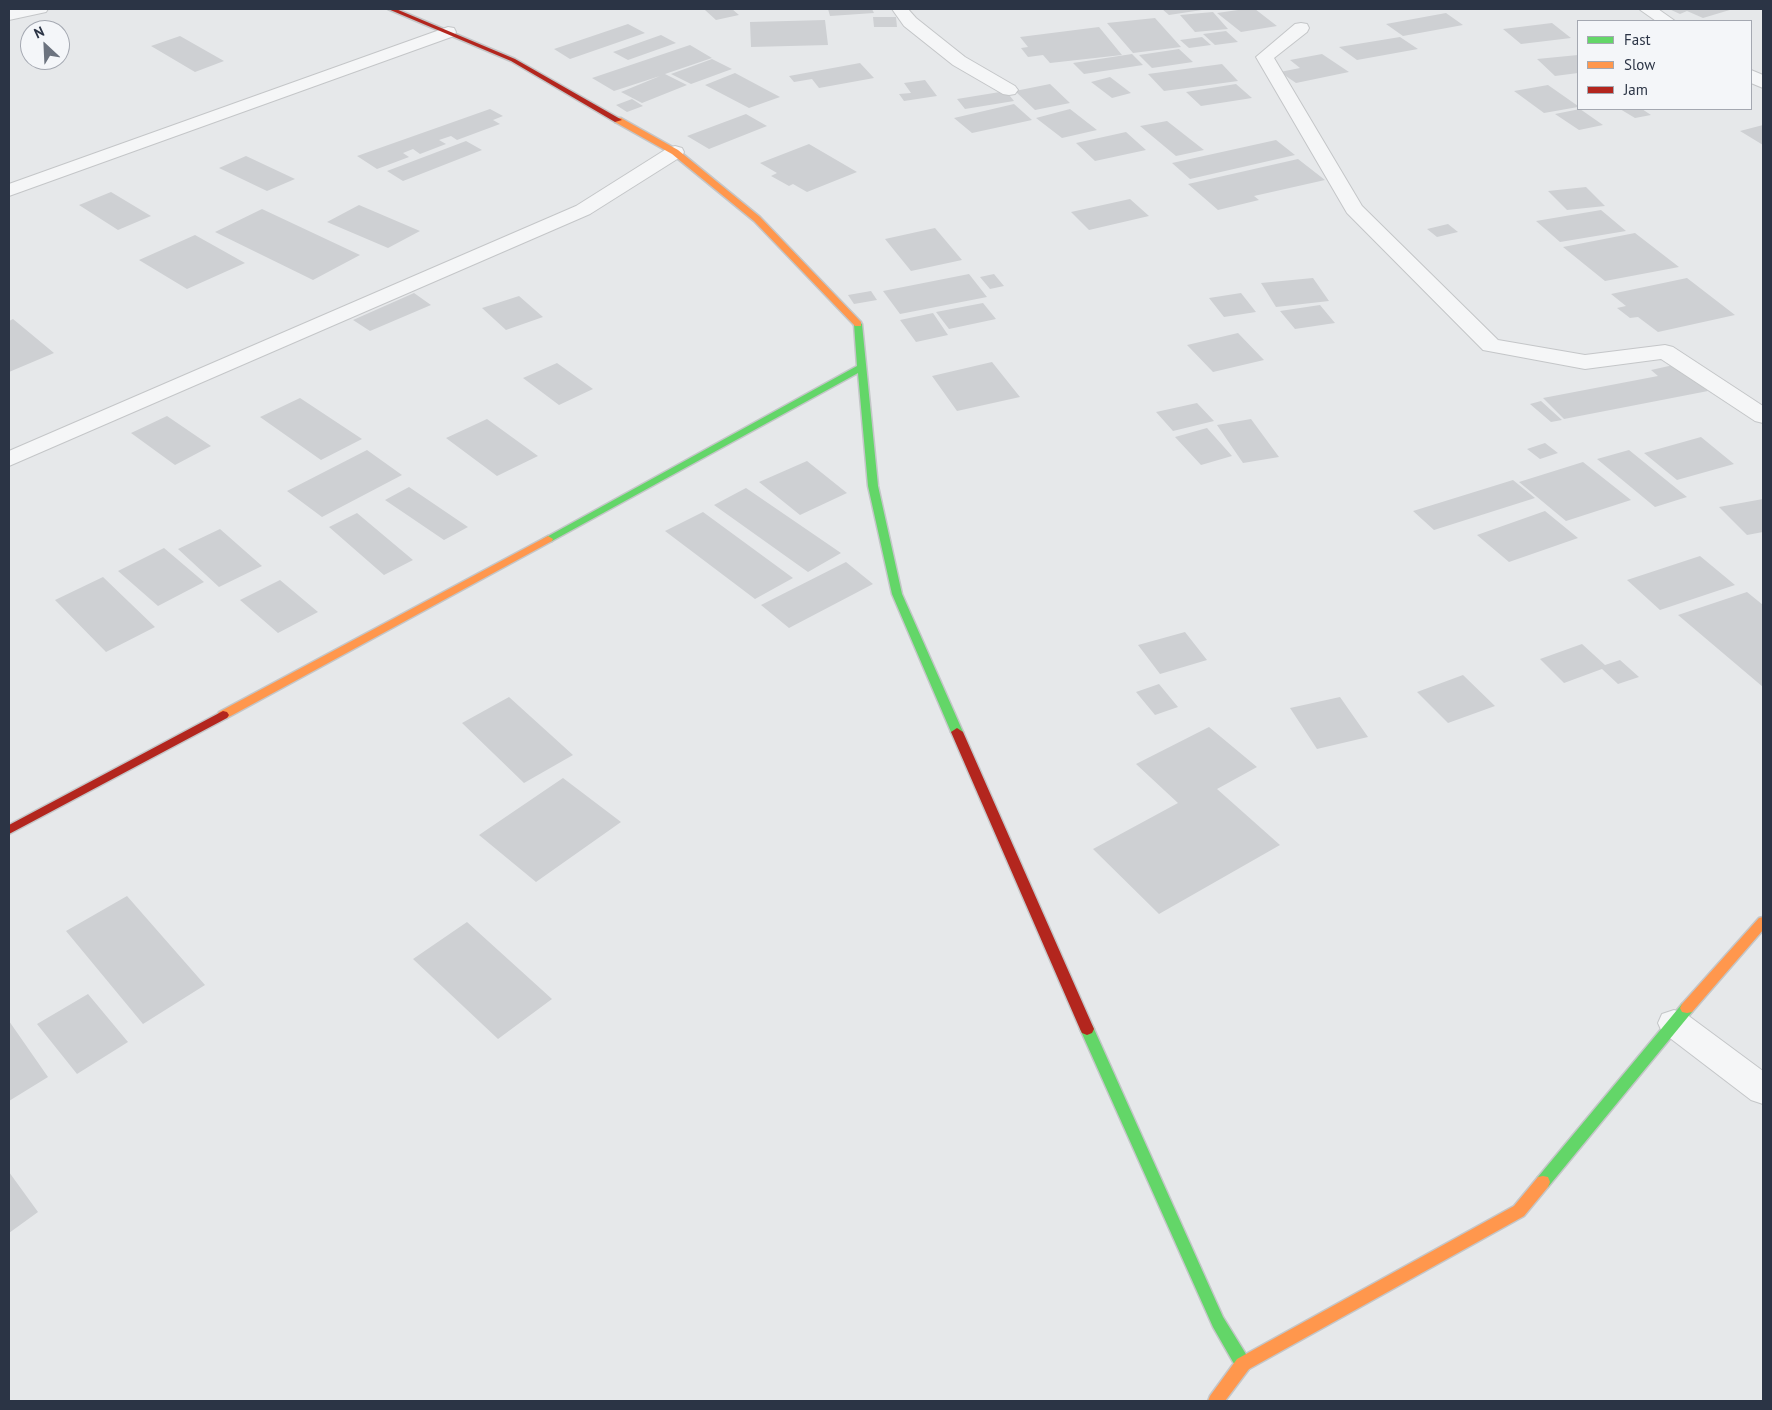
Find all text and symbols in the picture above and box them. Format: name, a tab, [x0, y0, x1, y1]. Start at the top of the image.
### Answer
north arrow	[20, 20, 70, 70]
legend	[1577, 20, 1752, 110]
text: N	[31, 22, 47, 42]
text: Fast	[1624, 30, 1651, 49]
text: Slow	[1624, 55, 1655, 74]
text: Jam	[1624, 80, 1648, 99]

